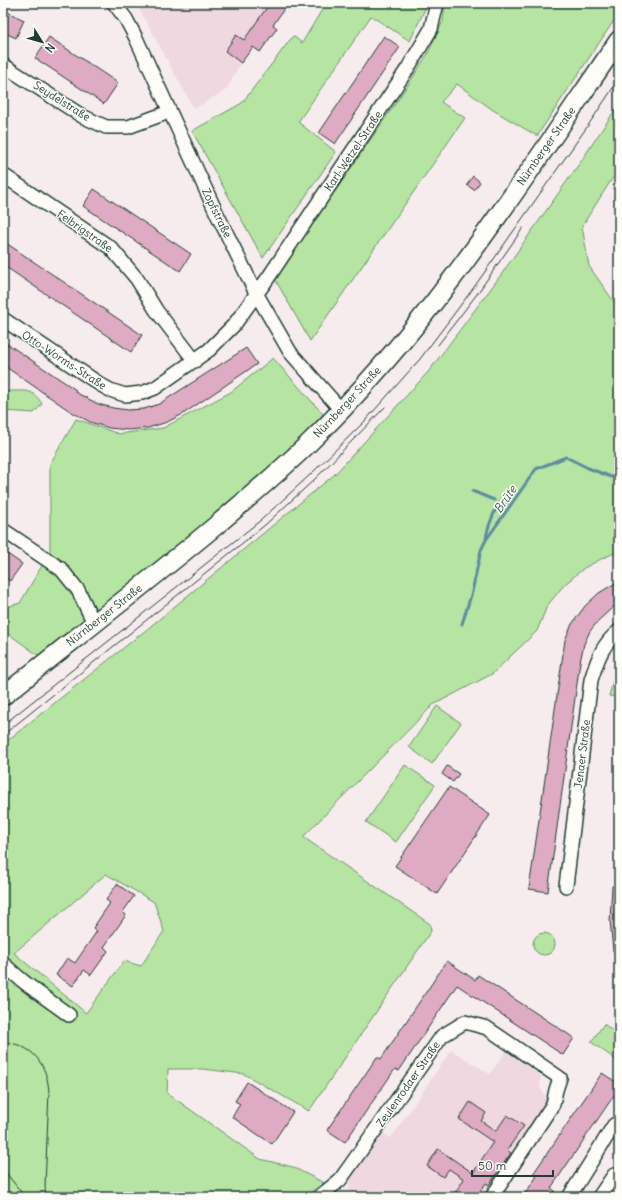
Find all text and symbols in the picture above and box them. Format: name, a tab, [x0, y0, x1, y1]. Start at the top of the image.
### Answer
north arrow	[22, 22, 62, 62]
text: N	[42, 41, 58, 55]
street label: Seydelstraße	[31, 78, 93, 124]
street label: Nürnberger Straße	[514, 104, 578, 188]
street label: Karl-Wetzel-Straße	[321, 108, 385, 194]
street label: Zopfstraße	[199, 186, 235, 240]
street label: Felbrigstraße	[55, 207, 115, 255]
street label: Otto-Worms-Straße	[19, 327, 109, 393]
street label: Nürnberger Straße	[310, 363, 384, 441]
water label: Brüte	[490, 481, 520, 516]
street label: Nürnberger Straße	[63, 581, 145, 649]
street label: Jenaer Straße	[571, 719, 593, 789]
street label: Zeulenrodaer Straße	[373, 1038, 443, 1130]
scale bar	[472, 1152, 553, 1178]
text: 50 m	[478, 1158, 507, 1173]

